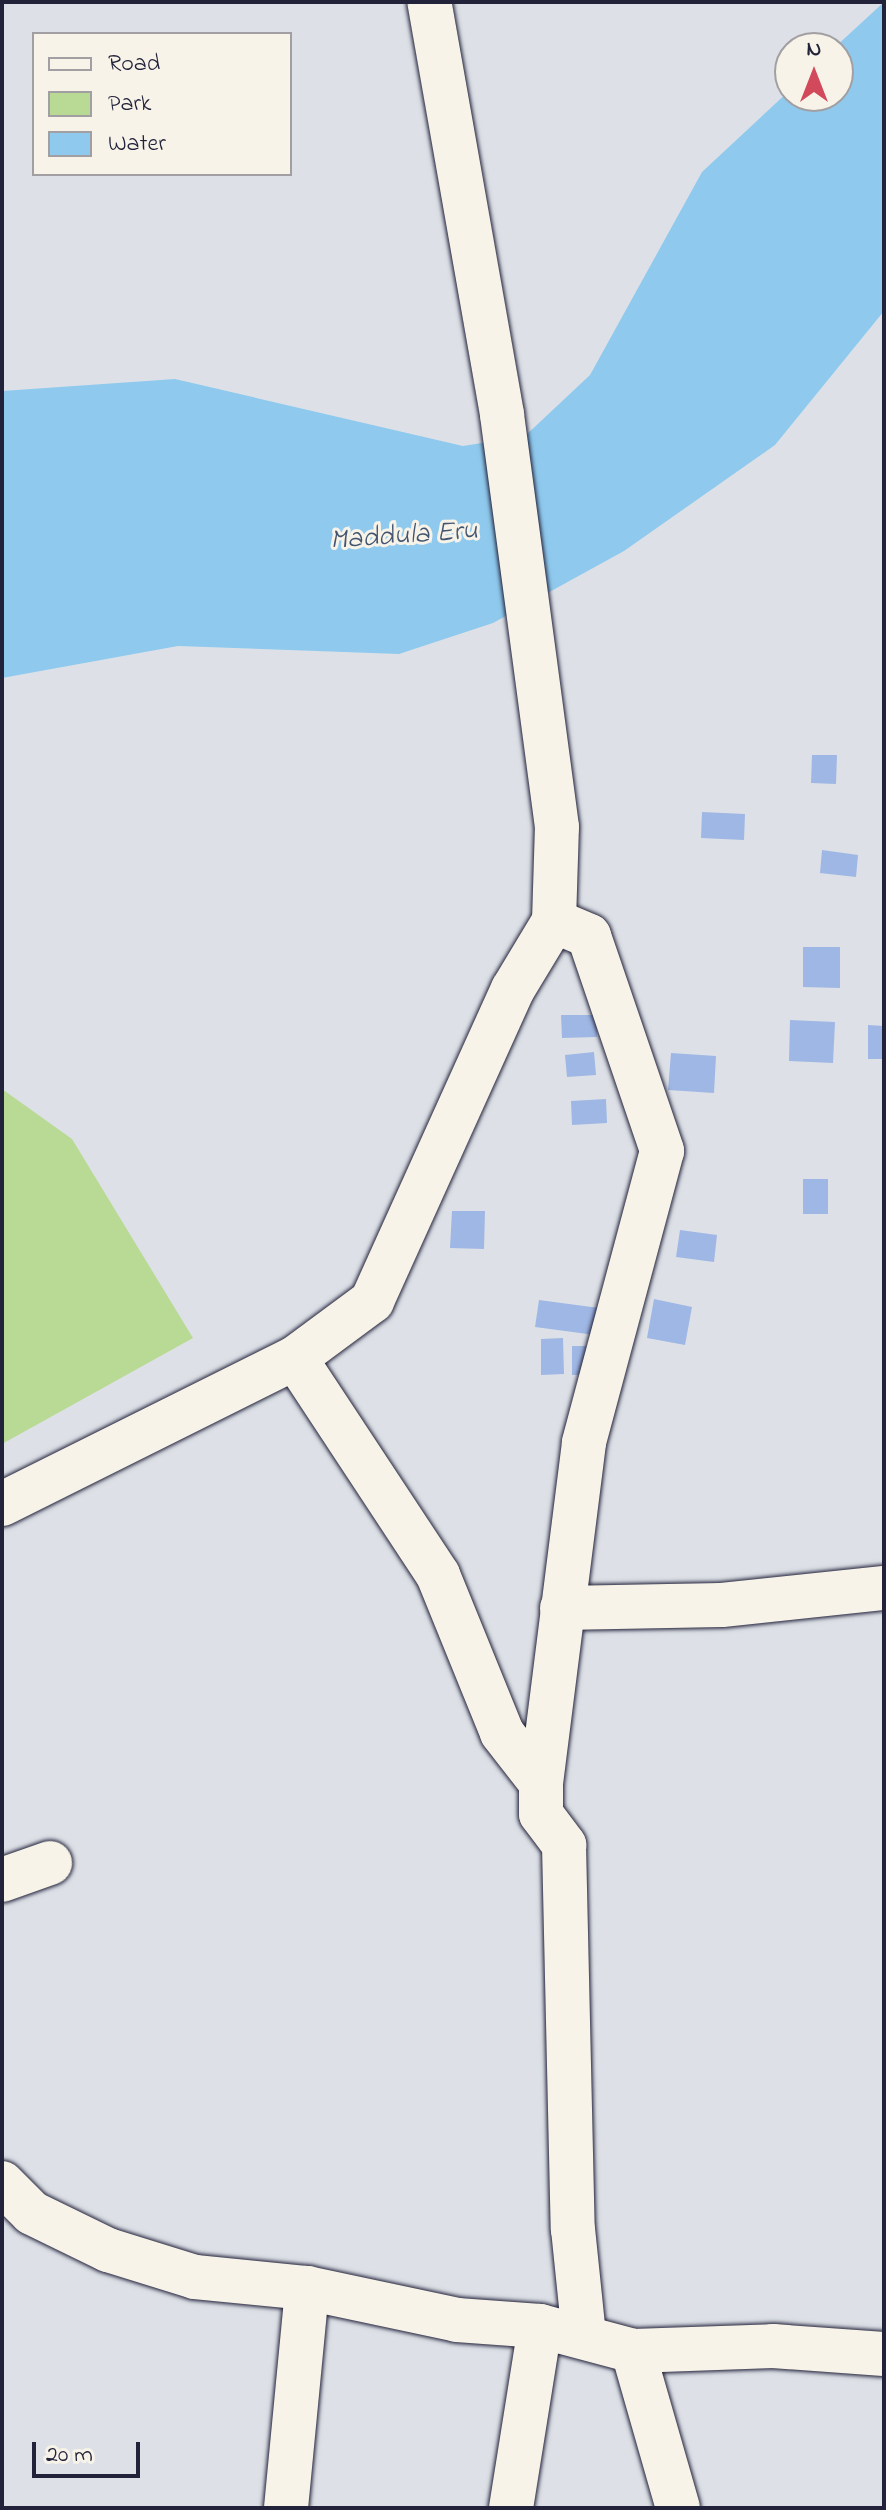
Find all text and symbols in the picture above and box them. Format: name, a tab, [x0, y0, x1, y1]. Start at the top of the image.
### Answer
legend	[32, 32, 292, 176]
north arrow	[774, 32, 854, 112]
text: N	[807, 34, 821, 66]
text: Road	[108, 47, 160, 82]
text: Park	[108, 87, 151, 122]
text: Water	[108, 127, 166, 162]
water label: Maddula Eru	[329, 515, 479, 559]
scale bar	[36, 2426, 144, 2476]
text: 20 m	[46, 2438, 93, 2473]

